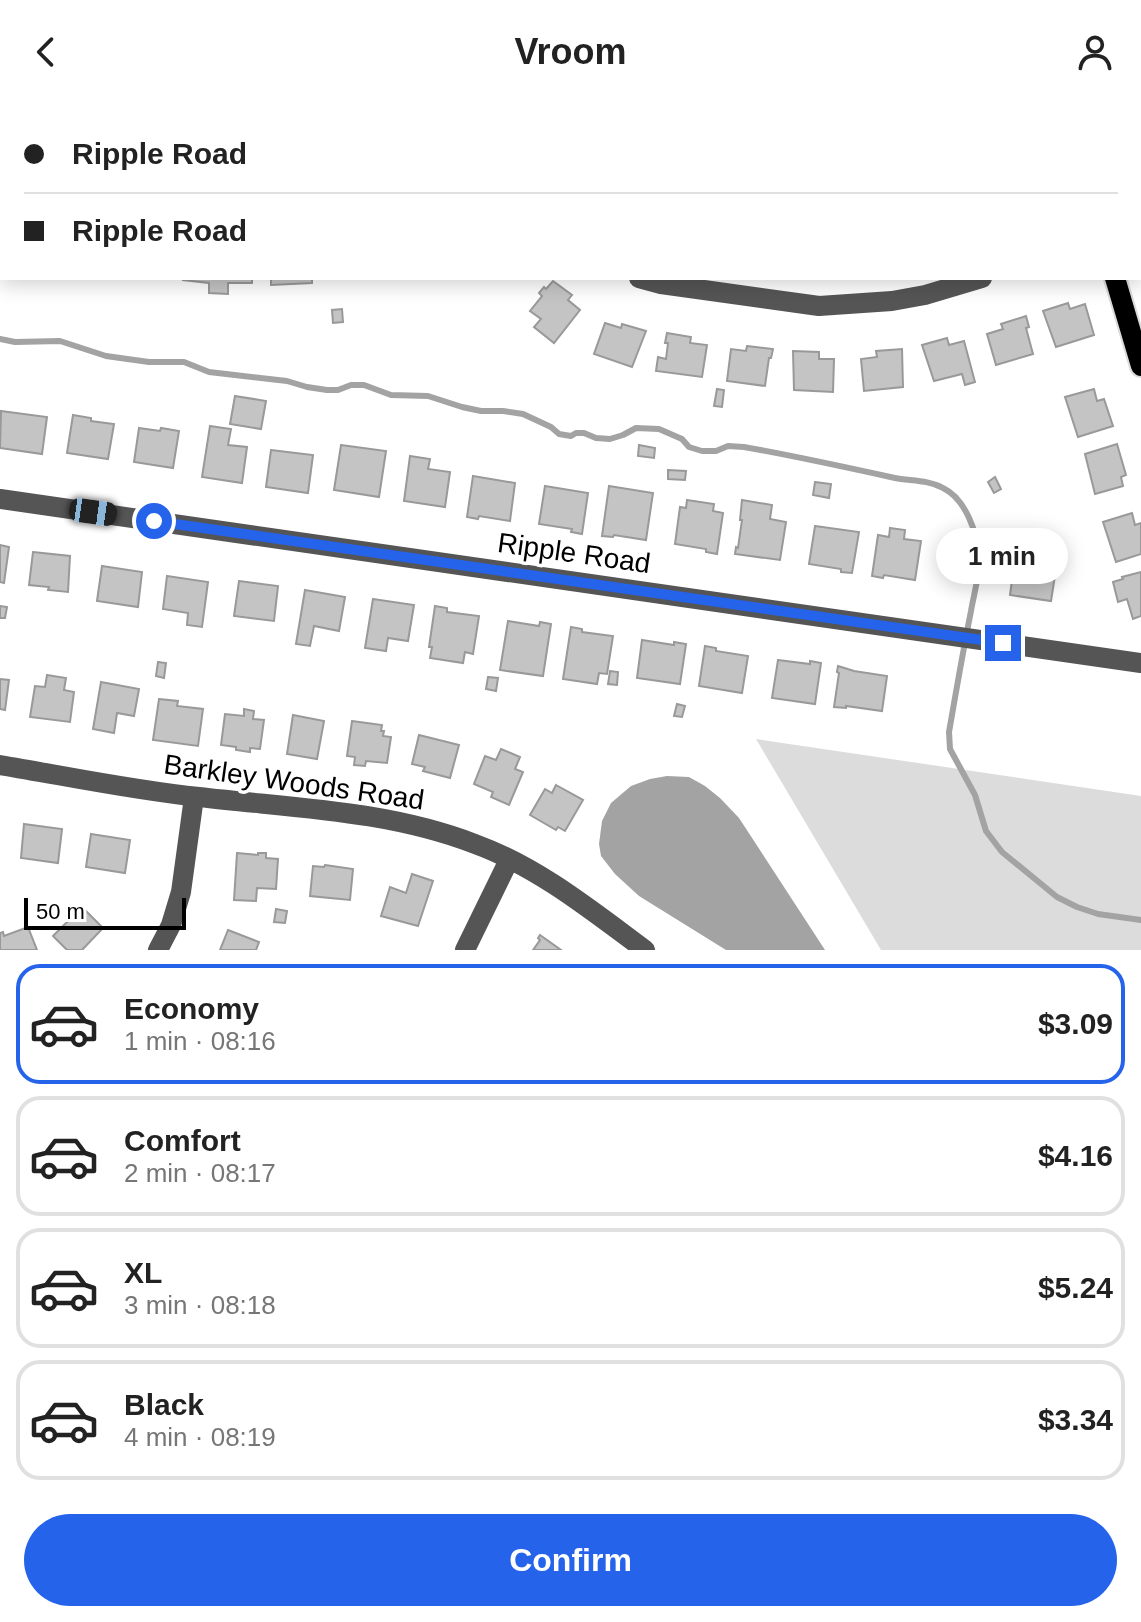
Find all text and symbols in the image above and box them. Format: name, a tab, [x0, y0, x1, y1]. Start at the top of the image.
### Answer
icon: back	[24, 30, 68, 74]
icon: person	[1073, 30, 1117, 74]
text: Vroom	[514, 31, 627, 72]
text: Ripple Road	[72, 137, 247, 170]
text: Ripple Road	[72, 214, 247, 247]
car	[68, 497, 118, 527]
route start	[136, 503, 172, 539]
street label: Ripple Road	[496, 527, 652, 579]
callout: 1 min	[937, 527, 1069, 583]
text: 1 min	[968, 541, 1036, 571]
route end	[985, 625, 1021, 661]
street label: Barkley Woods Road	[162, 748, 426, 816]
scale bar	[24, 894, 186, 930]
text: 50 m	[36, 899, 85, 924]
icon: car	[28, 988, 100, 1060]
text: Economy	[124, 992, 259, 1025]
text: $3.09	[1038, 1007, 1113, 1040]
text: 1 min · 08:16	[124, 1026, 276, 1056]
icon: car	[28, 1120, 100, 1192]
text: Comfort	[124, 1124, 241, 1157]
text: $4.16	[1038, 1139, 1113, 1172]
text: 2 min · 08:17	[124, 1158, 276, 1188]
icon: car	[28, 1252, 100, 1324]
text: XL	[124, 1256, 162, 1289]
text: $5.24	[1038, 1271, 1113, 1304]
text: 3 min · 08:18	[124, 1290, 276, 1320]
icon: car	[28, 1384, 100, 1456]
text: Black	[124, 1388, 204, 1421]
text: $3.34	[1038, 1403, 1113, 1436]
text: 4 min · 08:19	[124, 1422, 276, 1452]
button: Confirm	[24, 1514, 1117, 1606]

